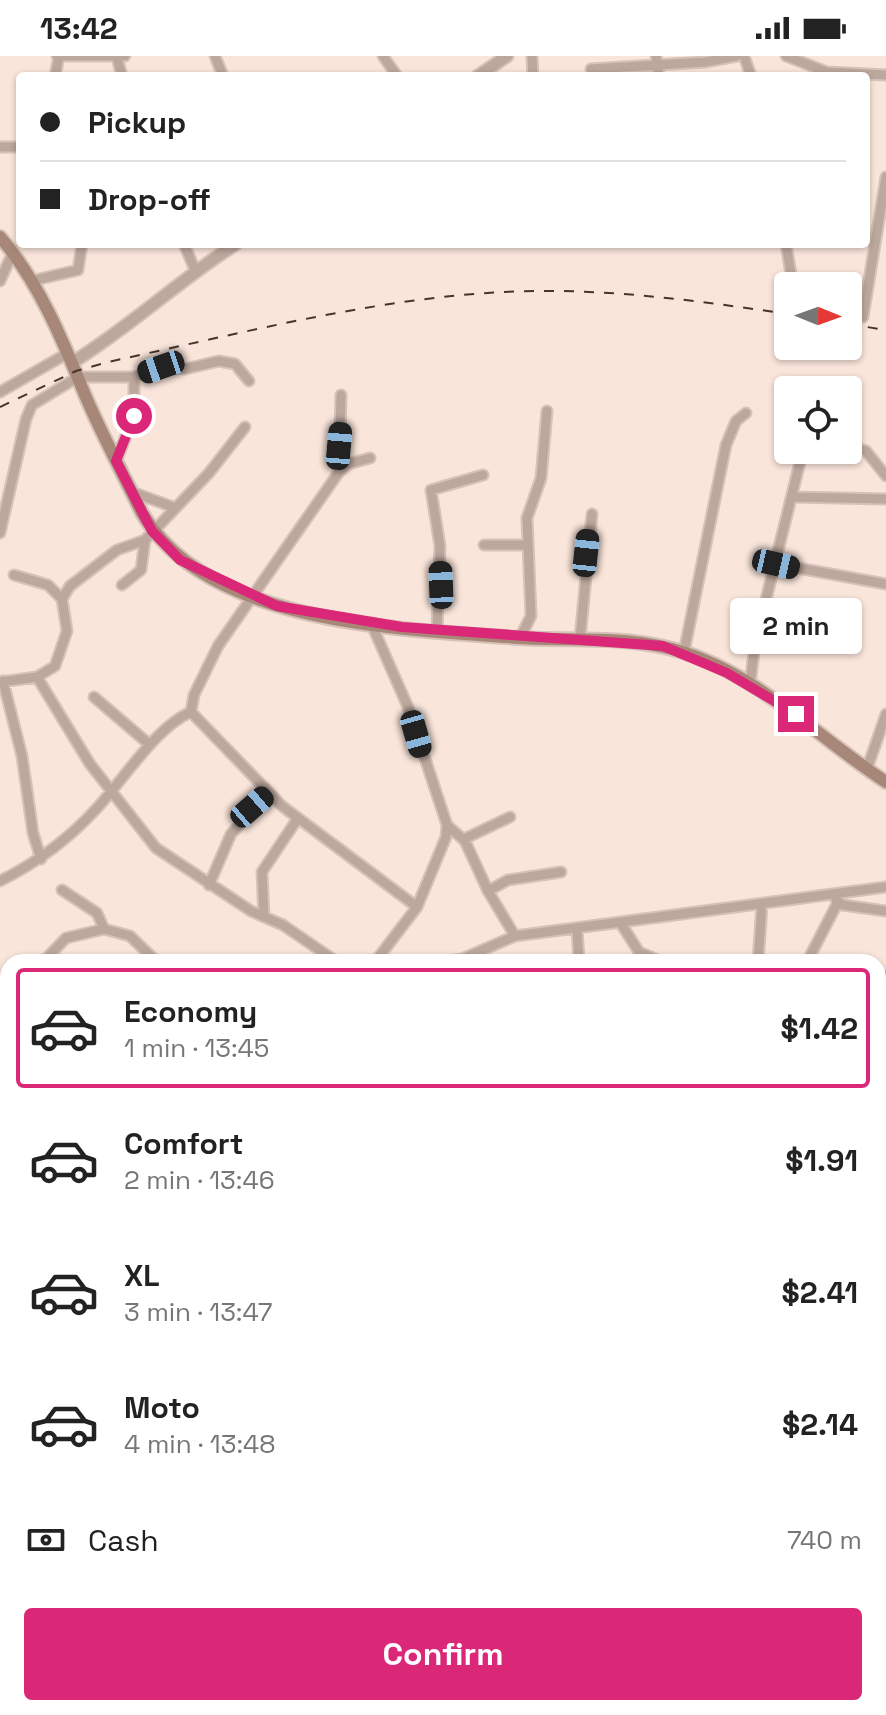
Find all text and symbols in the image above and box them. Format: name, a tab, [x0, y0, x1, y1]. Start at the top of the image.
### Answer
text: 13:42	[40, 9, 118, 48]
text: Pickup	[88, 103, 186, 142]
text: Drop-off	[88, 180, 211, 219]
north arrow	[774, 272, 862, 360]
map controls	[774, 272, 862, 464]
car	[134, 348, 188, 386]
button: locate	[774, 376, 862, 464]
route start	[116, 398, 152, 434]
car	[325, 421, 353, 471]
car	[572, 528, 600, 578]
car	[750, 547, 802, 581]
car	[428, 561, 454, 609]
callout: 2 min	[730, 598, 862, 654]
text: 2 min	[762, 609, 830, 643]
route end	[778, 696, 814, 732]
car	[398, 708, 434, 760]
car	[226, 782, 278, 832]
icon: car	[28, 992, 100, 1064]
text: Economy	[124, 992, 257, 1031]
text: $1.42	[780, 1009, 858, 1048]
text: 1 min · 13:45	[124, 1031, 269, 1065]
icon: car	[28, 1124, 100, 1196]
text: Comfort	[124, 1124, 243, 1163]
text: $1.91	[785, 1141, 858, 1180]
text: 2 min · 13:46	[124, 1163, 275, 1197]
icon: car	[28, 1256, 100, 1328]
text: XL	[124, 1256, 160, 1295]
text: $2.41	[782, 1273, 858, 1312]
text: 3 min · 13:47	[124, 1295, 273, 1329]
icon: car	[28, 1388, 100, 1460]
text: Moto	[124, 1388, 200, 1427]
text: $2.14	[782, 1405, 858, 1444]
text: 4 min · 13:48	[124, 1427, 275, 1461]
icon: cash	[24, 1518, 68, 1562]
text: Cash	[88, 1521, 159, 1560]
text: 740 m	[787, 1523, 862, 1557]
button: Confirm	[24, 1608, 862, 1700]

